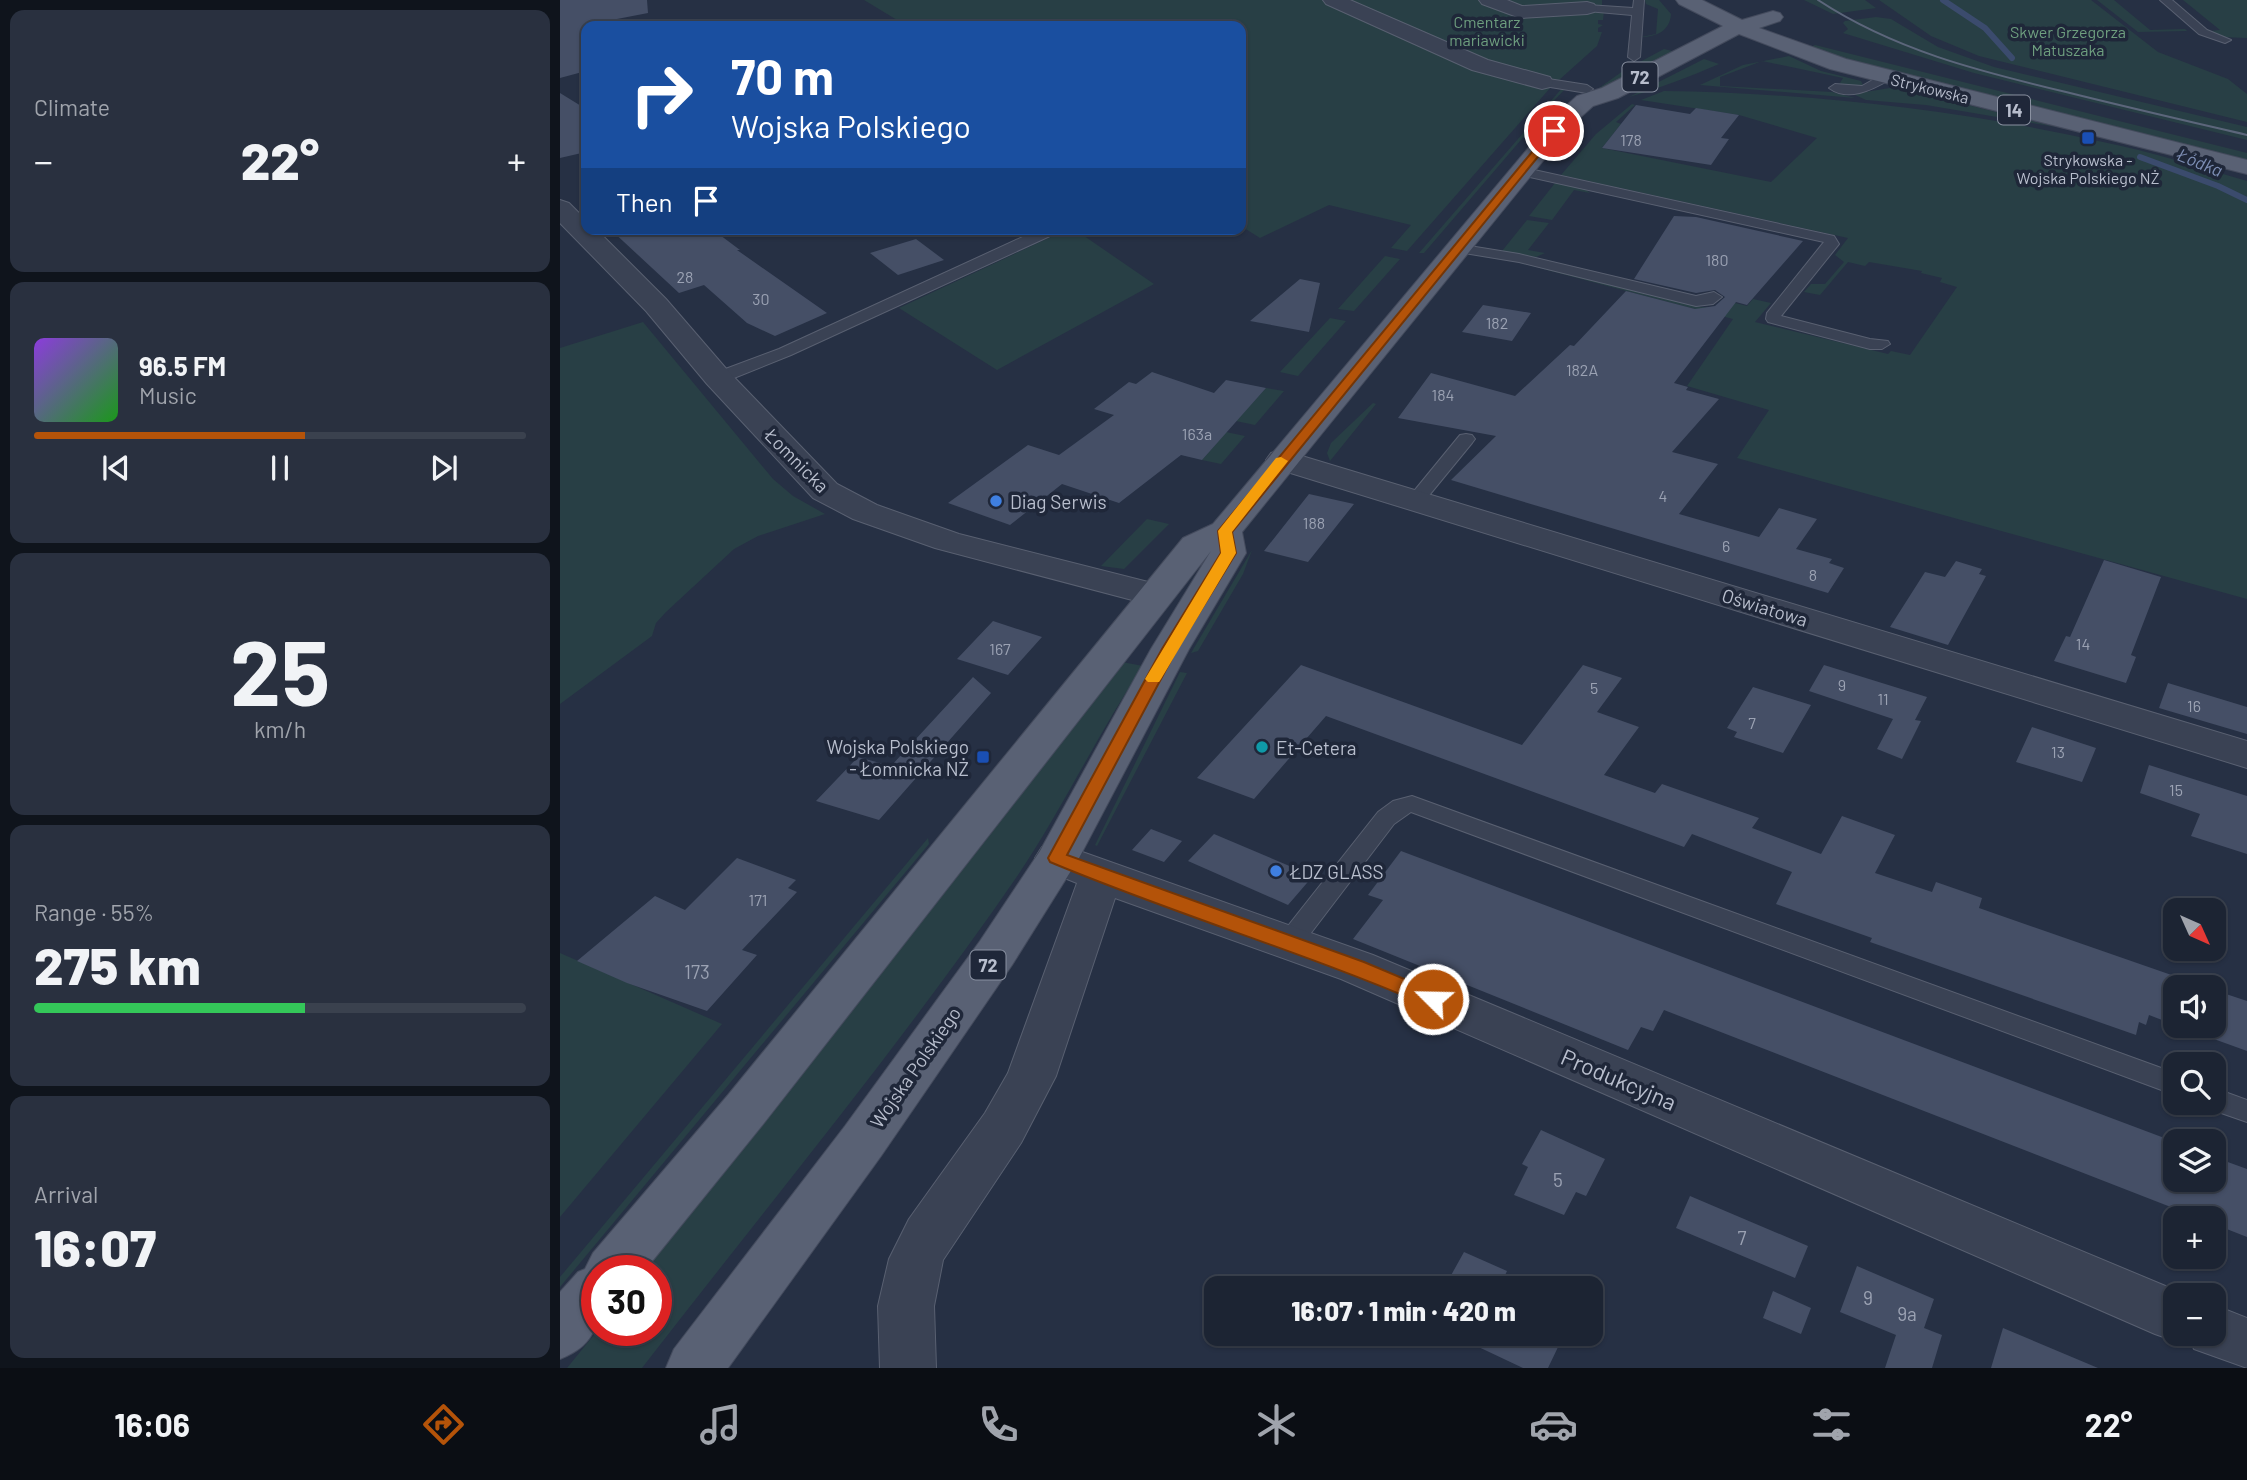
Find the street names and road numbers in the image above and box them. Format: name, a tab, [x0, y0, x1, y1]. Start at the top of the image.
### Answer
road number: 72	[1622, 62, 1658, 92]
street label: Strykowska	[1889, 69, 1971, 107]
road number: 14	[1998, 96, 2030, 124]
street label: Łomnicka	[759, 422, 834, 497]
street label: Oświatowa	[1719, 583, 1811, 631]
road number: 72	[970, 950, 1006, 980]
street label: Wojska Polskiego	[865, 1002, 965, 1132]
street label: Produkcyjna	[1557, 1042, 1681, 1116]

